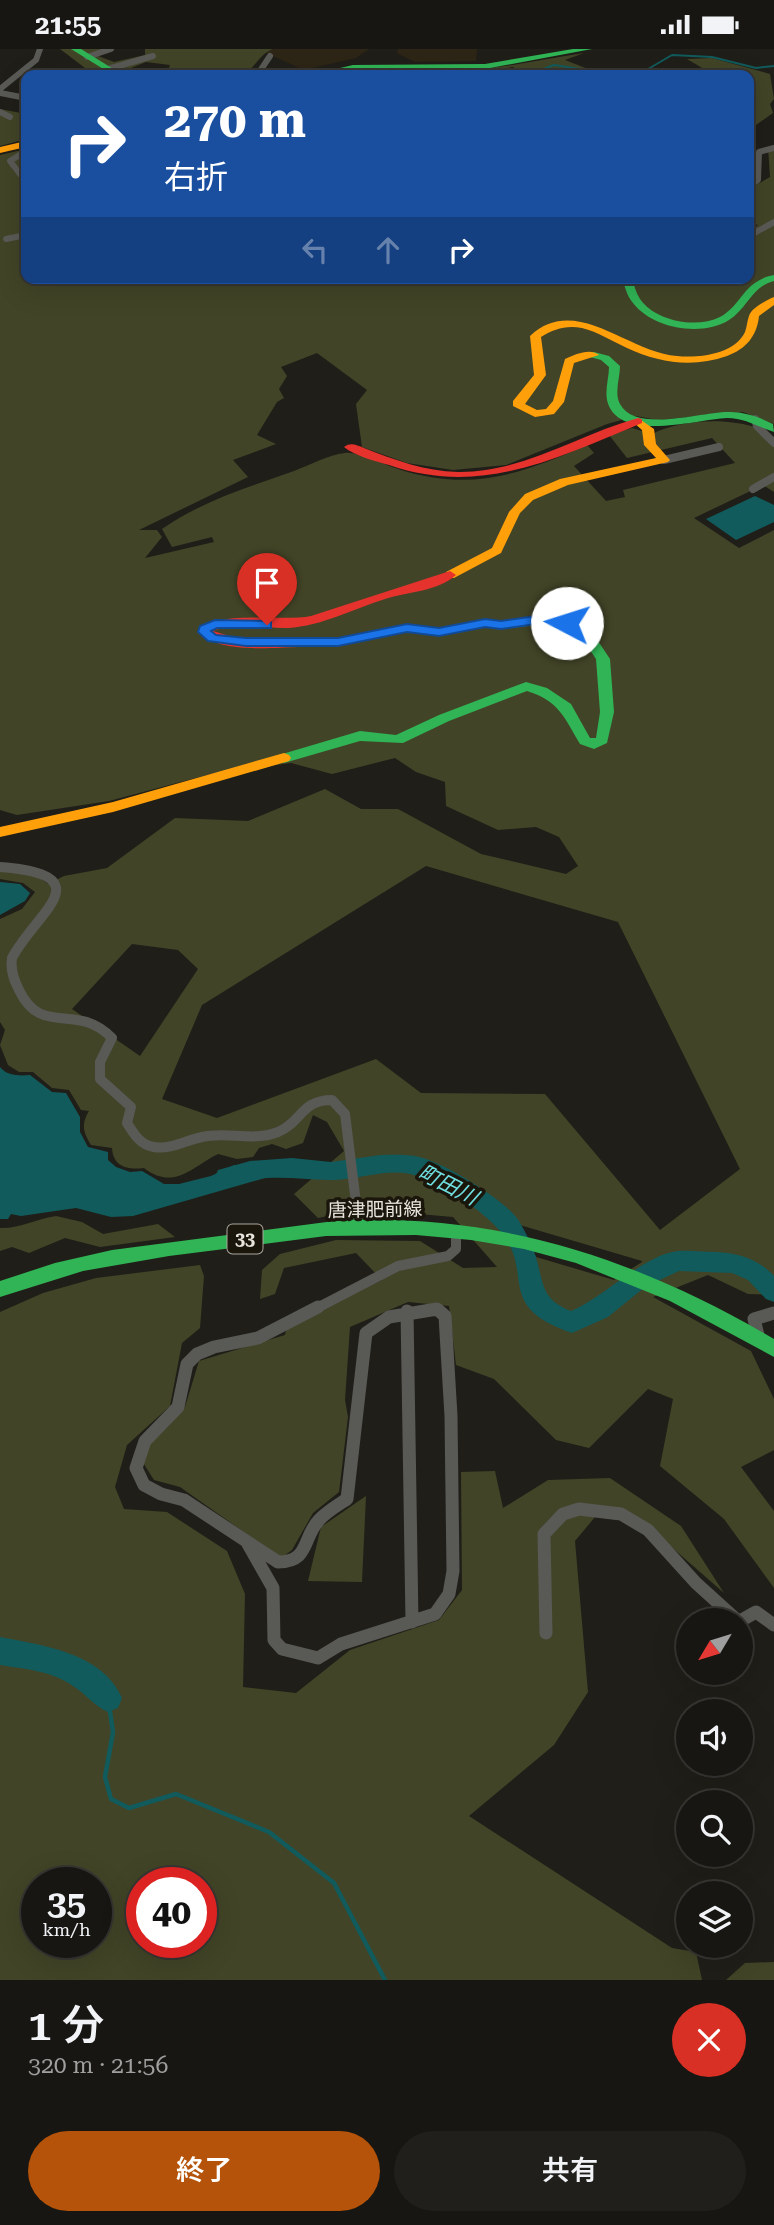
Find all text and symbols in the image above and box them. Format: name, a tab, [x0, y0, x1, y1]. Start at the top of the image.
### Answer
text: 21:55	[35, 10, 101, 40]
text: 270 m	[164, 92, 306, 149]
icon: right	[49, 98, 140, 189]
text: 右折	[164, 158, 228, 196]
icon: left	[296, 231, 334, 269]
icon: ahead	[369, 231, 407, 269]
icon: right	[442, 231, 480, 269]
pin	[237, 553, 297, 625]
icon: arrive	[248, 564, 286, 602]
position arrow	[530, 586, 604, 660]
water label: 町田川	[414, 1160, 483, 1211]
street label: 唐津肥前線	[327, 1197, 423, 1222]
road number: 33	[228, 1225, 262, 1253]
north arrow	[676, 1608, 752, 1685]
map controls	[676, 1608, 753, 1958]
button: sound	[676, 1699, 753, 1776]
button: search	[676, 1790, 753, 1867]
speed limit sign: 40	[126, 1867, 217, 1958]
button: layers	[676, 1881, 753, 1958]
text: 35	[47, 1883, 86, 1924]
text: km/h	[42, 1919, 91, 1940]
text: 1 分	[28, 2001, 104, 2050]
button: close	[672, 2003, 746, 2077]
text: 320 m · 21:56	[28, 2052, 168, 2079]
button: 終了	[28, 2131, 380, 2211]
button: 共有	[394, 2131, 746, 2211]

